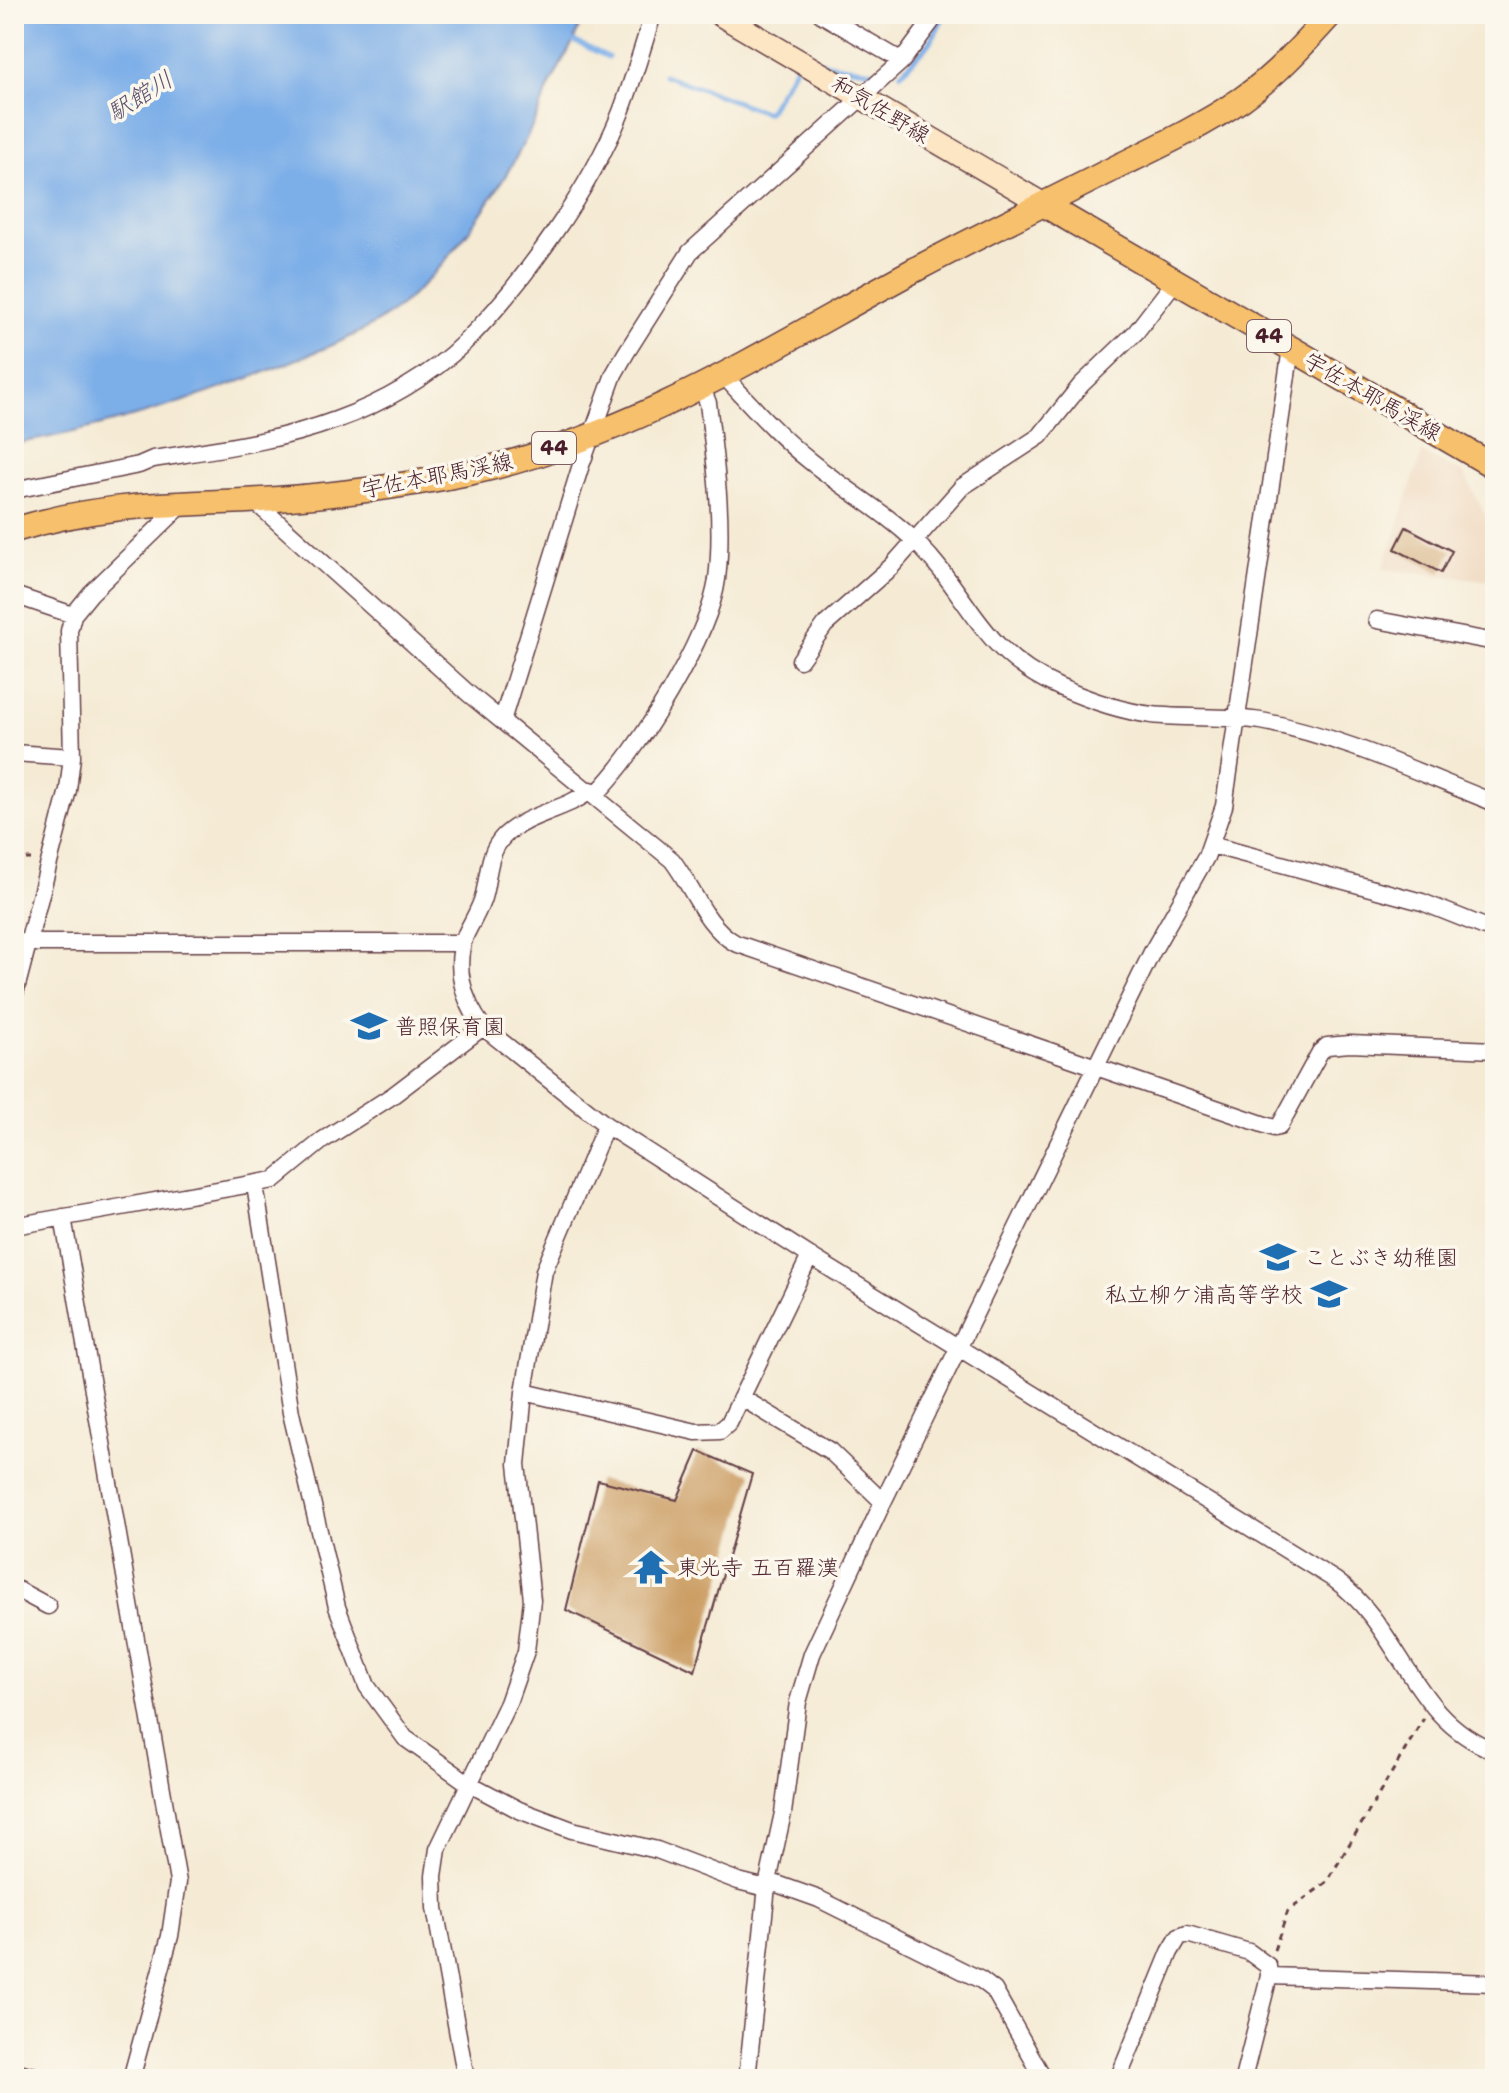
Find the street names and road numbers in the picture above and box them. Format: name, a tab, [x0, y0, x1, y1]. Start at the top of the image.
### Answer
street label: 和気佐野線	[826, 69, 935, 150]
road number: 44	[1247, 320, 1291, 352]
street label: 宇佐本耶馬渓線	[1299, 345, 1447, 447]
road number: 44	[532, 432, 576, 464]
street label: 宇佐本耶馬渓線	[359, 447, 515, 504]

